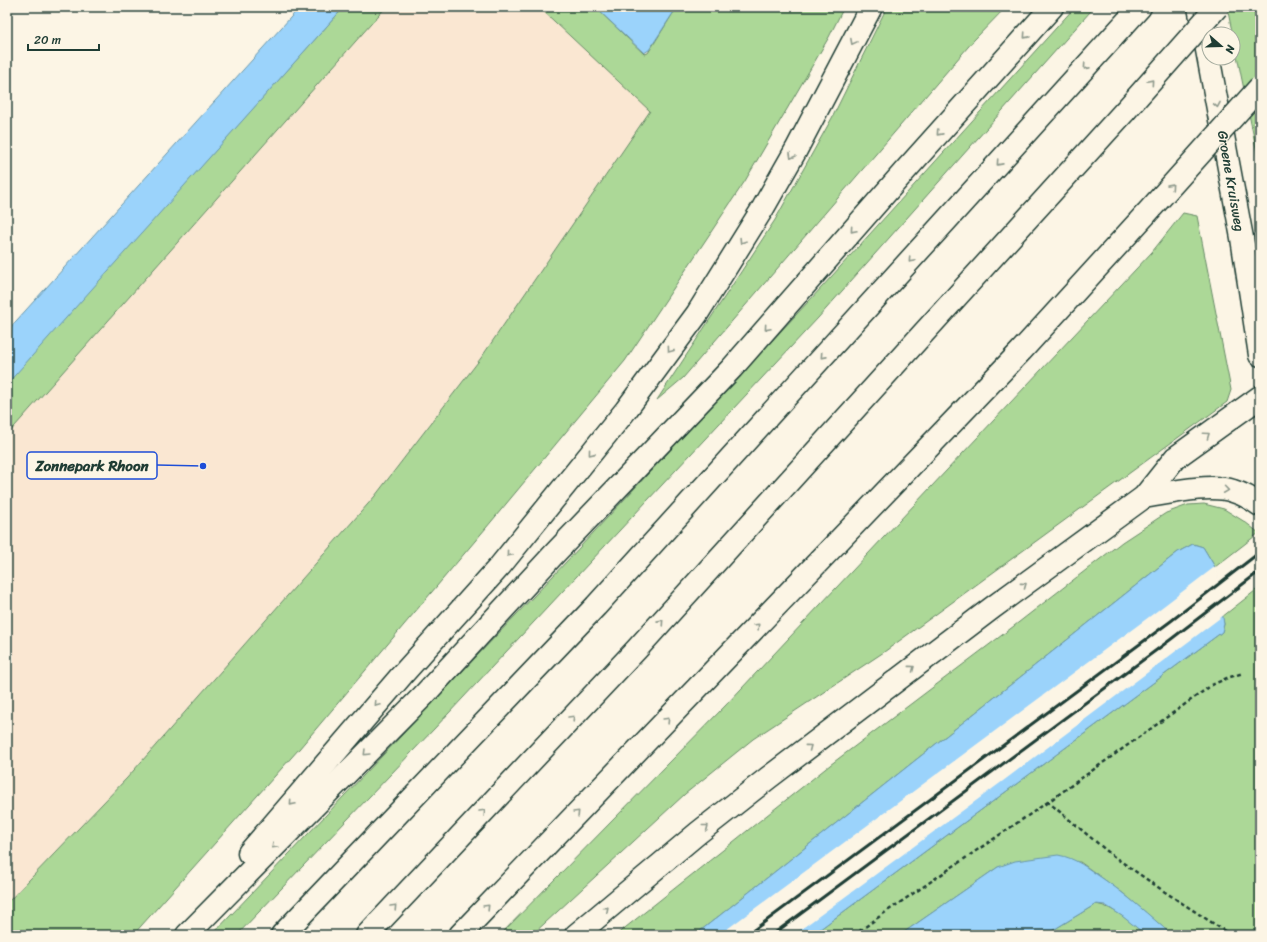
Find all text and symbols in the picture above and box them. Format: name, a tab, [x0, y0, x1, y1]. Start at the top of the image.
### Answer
scale bar	[28, 26, 99, 52]
north arrow	[1201, 26, 1241, 66]
text: 20 m	[34, 29, 61, 51]
one-way arrow	[1024, 31, 1031, 39]
one-way arrow	[851, 37, 858, 45]
text: N	[1220, 41, 1241, 56]
one-way arrow	[1084, 63, 1091, 70]
one-way arrow	[1147, 79, 1154, 86]
one-way arrow	[1212, 102, 1221, 108]
one-way arrow	[937, 128, 944, 136]
street label: Groene Kruisweg	[1210, 128, 1252, 234]
one-way arrow	[790, 152, 797, 159]
one-way arrow	[996, 159, 1003, 166]
one-way arrow	[1167, 183, 1174, 190]
one-way arrow	[850, 225, 858, 233]
one-way arrow	[739, 237, 747, 244]
one-way arrow	[909, 255, 916, 262]
one-way arrow	[765, 323, 772, 330]
one-way arrow	[668, 345, 675, 352]
one-way arrow	[821, 351, 828, 359]
one-way arrow	[1203, 432, 1210, 440]
one-way arrow	[589, 449, 596, 456]
callout: Zonnepark Rhoon	[27, 452, 157, 479]
text: Zonnepark Rhoon	[34, 453, 150, 479]
one-way arrow	[1222, 485, 1229, 494]
one-way arrow	[507, 549, 514, 557]
one-way arrow	[1019, 583, 1026, 590]
one-way arrow	[656, 620, 663, 627]
one-way arrow	[752, 623, 760, 631]
one-way arrow	[908, 665, 915, 673]
one-way arrow	[374, 699, 381, 707]
one-way arrow	[568, 715, 575, 722]
one-way arrow	[662, 717, 670, 725]
one-way arrow	[804, 745, 811, 752]
one-way arrow	[363, 748, 371, 756]
one-way arrow	[290, 798, 297, 805]
one-way arrow	[478, 809, 486, 817]
one-way arrow	[572, 810, 580, 818]
one-way arrow	[702, 825, 709, 832]
one-way arrow	[272, 841, 279, 849]
one-way arrow	[389, 904, 397, 912]
one-way arrow	[482, 904, 490, 912]
one-way arrow	[601, 907, 608, 914]

